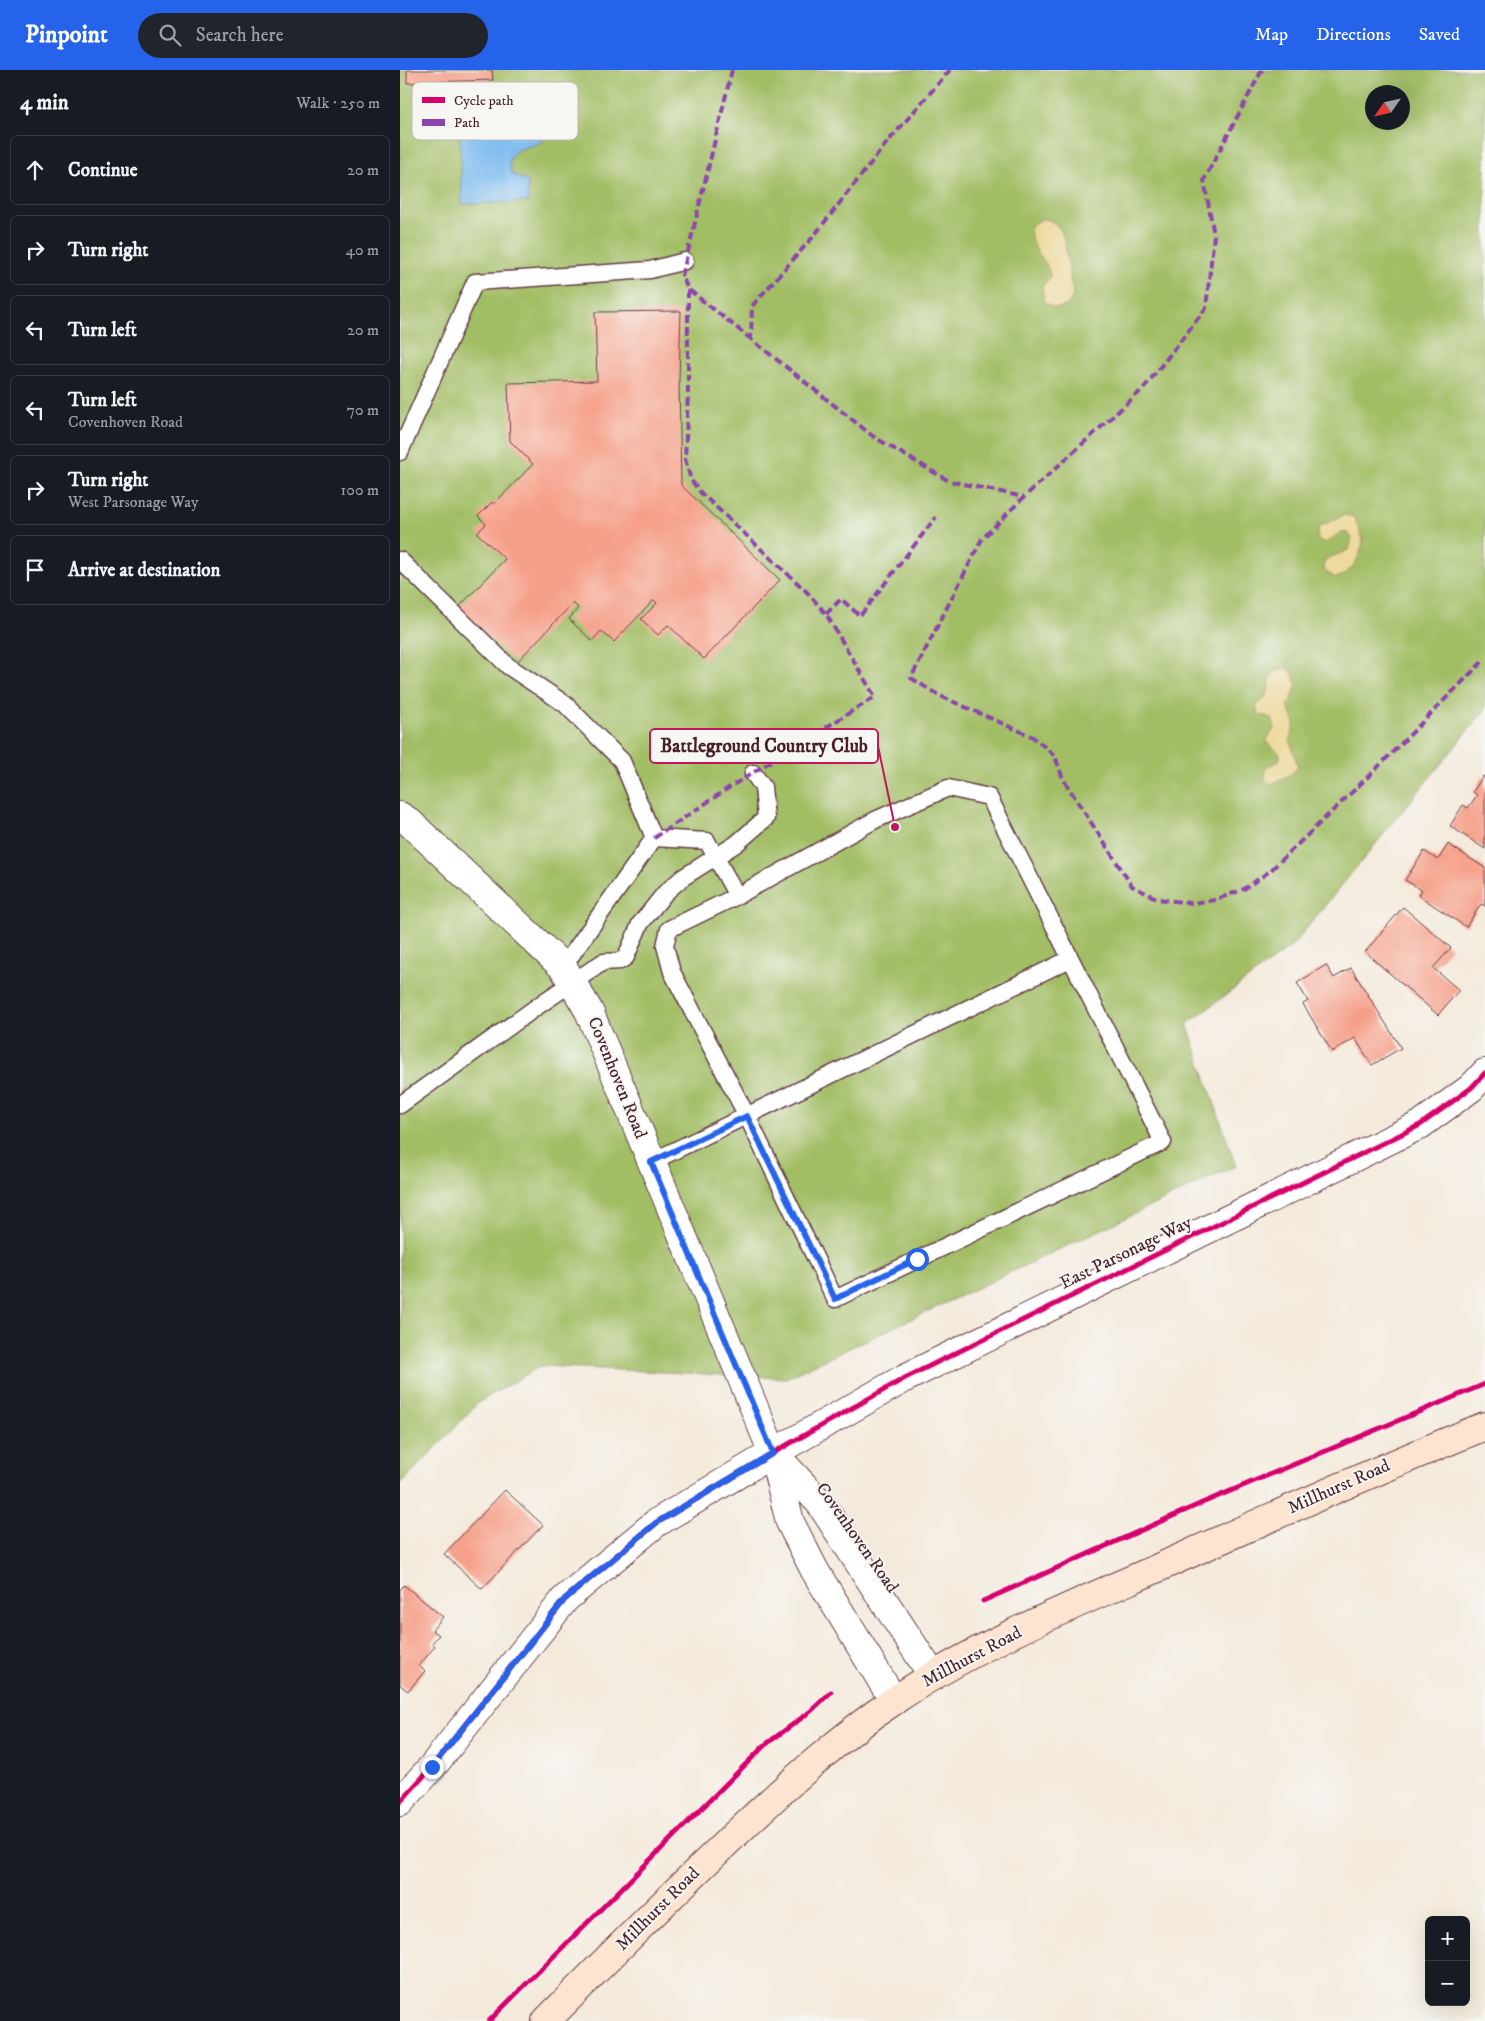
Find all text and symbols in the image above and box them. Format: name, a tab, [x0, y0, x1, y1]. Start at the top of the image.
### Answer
search box	[138, 13, 488, 58]
text: Pinpoint	[25, 20, 108, 50]
icon: search	[156, 21, 184, 49]
text: Search here	[196, 24, 284, 47]
text: Map	[1255, 24, 1288, 46]
text: Directions	[1316, 24, 1391, 46]
text: Saved	[1419, 24, 1460, 46]
legend	[412, 82, 578, 140]
north arrow	[1365, 85, 1410, 130]
text: 4 min	[20, 90, 69, 116]
text: Cycle path	[454, 92, 514, 110]
text: Walk · 250 m	[296, 93, 380, 113]
text: Path	[454, 114, 481, 132]
icon: ahead	[21, 156, 49, 184]
text: Continue	[68, 159, 138, 182]
text: 20 m	[347, 160, 379, 180]
icon: right	[21, 236, 49, 264]
text: Turn right	[68, 239, 148, 262]
text: 40 m	[346, 240, 379, 260]
icon: left	[21, 316, 49, 344]
text: Turn left	[68, 319, 137, 342]
text: 20 m	[347, 320, 379, 340]
text: Turn left	[68, 389, 137, 412]
icon: left	[21, 396, 49, 424]
text: 70 m	[347, 400, 379, 420]
text: Covenhoven Road	[68, 412, 183, 432]
text: Turn right	[68, 469, 148, 492]
icon: right	[21, 476, 49, 504]
text: 100 m	[341, 480, 379, 500]
text: West Parsonage Way	[68, 492, 199, 512]
icon: arrive	[21, 556, 49, 584]
text: Arrive at destination	[68, 559, 220, 582]
callout: Battleground Country Club	[650, 729, 878, 763]
text: Battleground Country Club	[660, 735, 868, 758]
street label: Covenhoven Road	[583, 1014, 651, 1142]
street label: East Parsonage Way	[1056, 1211, 1196, 1295]
route start	[906, 1248, 929, 1271]
street label: Millhurst Road	[1284, 1455, 1394, 1519]
street label: Covenhoven Road	[811, 1479, 903, 1597]
street label: Millhurst Road	[918, 1622, 1026, 1692]
route end	[421, 1756, 444, 1779]
street label: Millhurst Road	[611, 1862, 705, 1956]
map controls	[1425, 1916, 1470, 2006]
button: +	[1425, 1916, 1470, 1961]
button: −	[1425, 1961, 1470, 2006]

